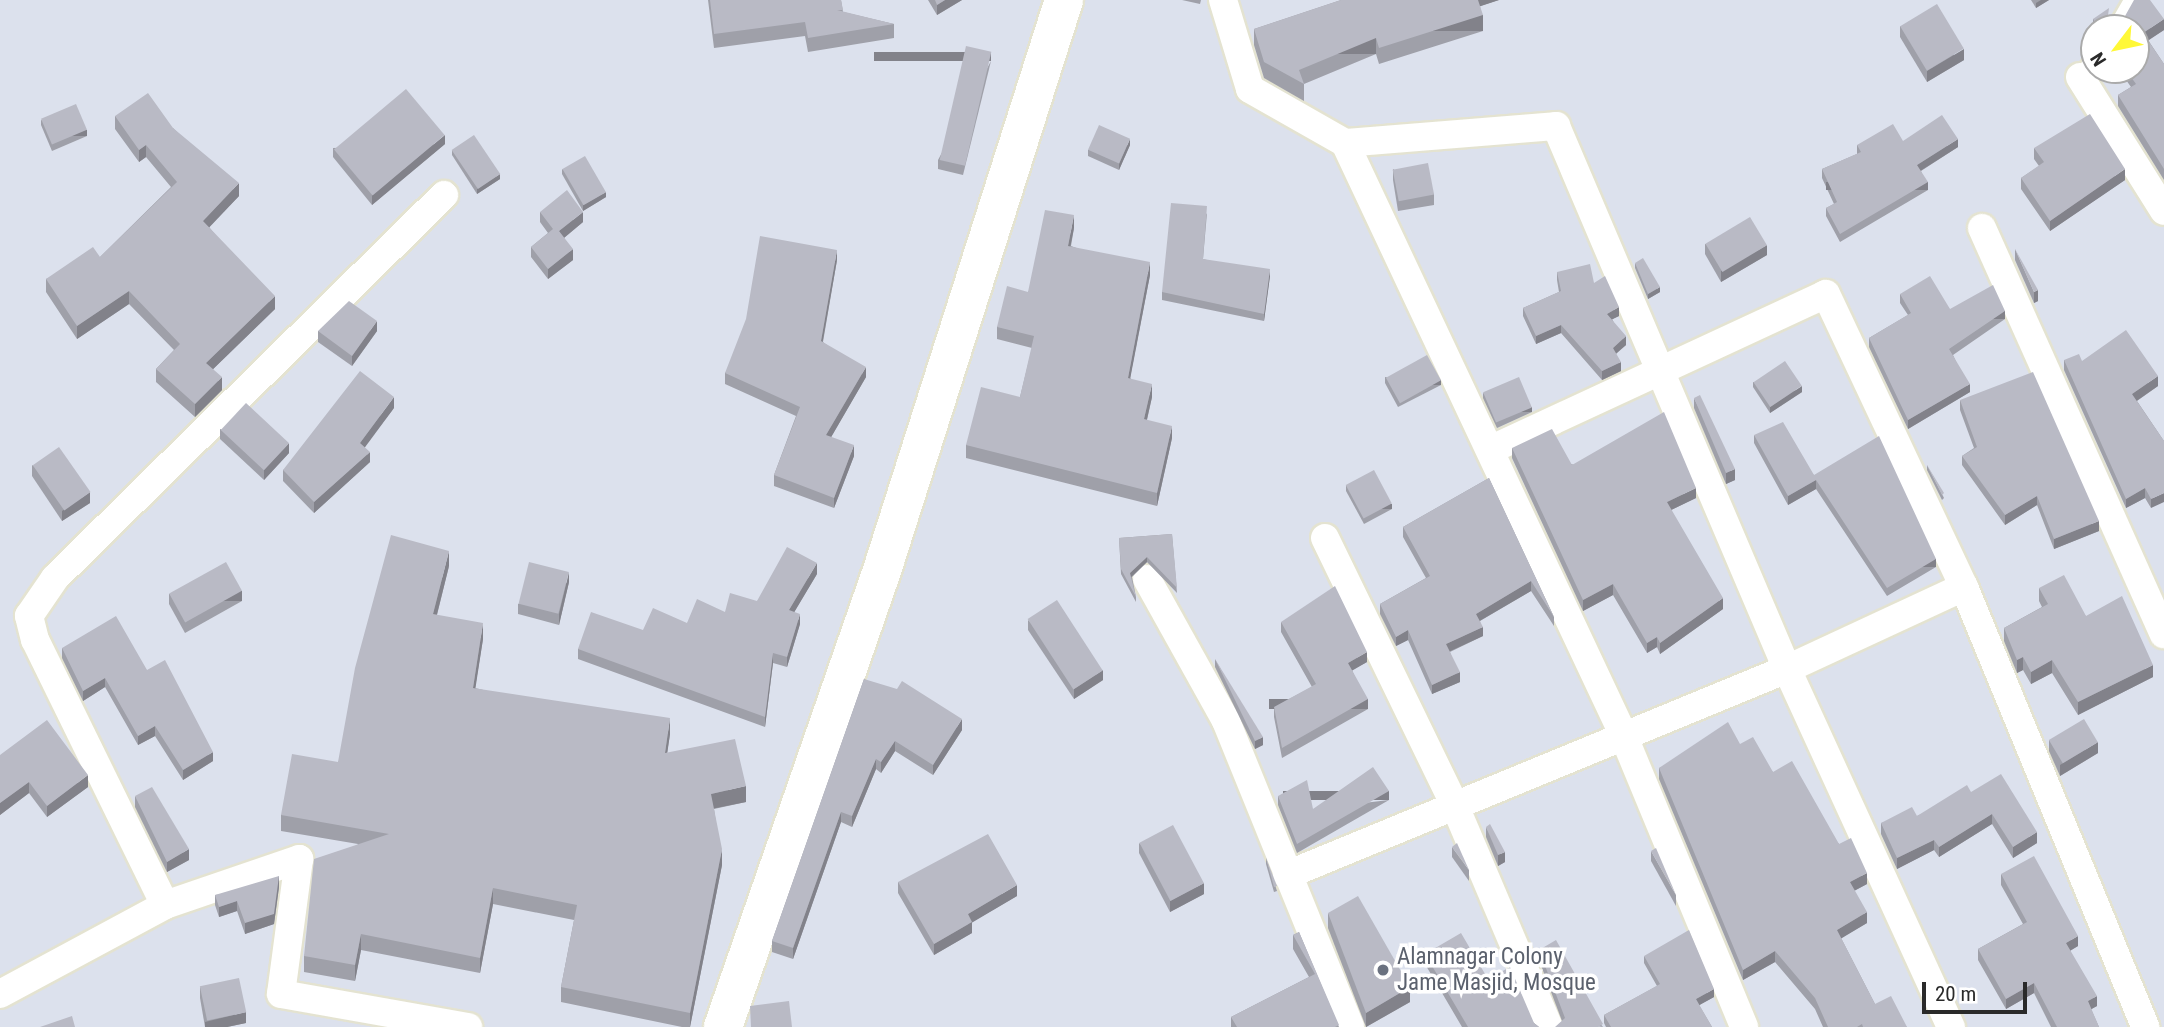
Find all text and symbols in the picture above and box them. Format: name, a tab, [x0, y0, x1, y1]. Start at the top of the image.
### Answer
north arrow	[2080, 14, 2150, 84]
text: N	[2086, 48, 2111, 70]
place label: Alamnagar Colony Jame Masjid, Mosque	[1397, 943, 1596, 997]
marker: Alamnagar Colony Jame Masjid, Mosque	[1375, 962, 1391, 978]
scale bar	[1926, 968, 2031, 1012]
text: 20 m	[1935, 982, 1976, 1006]

